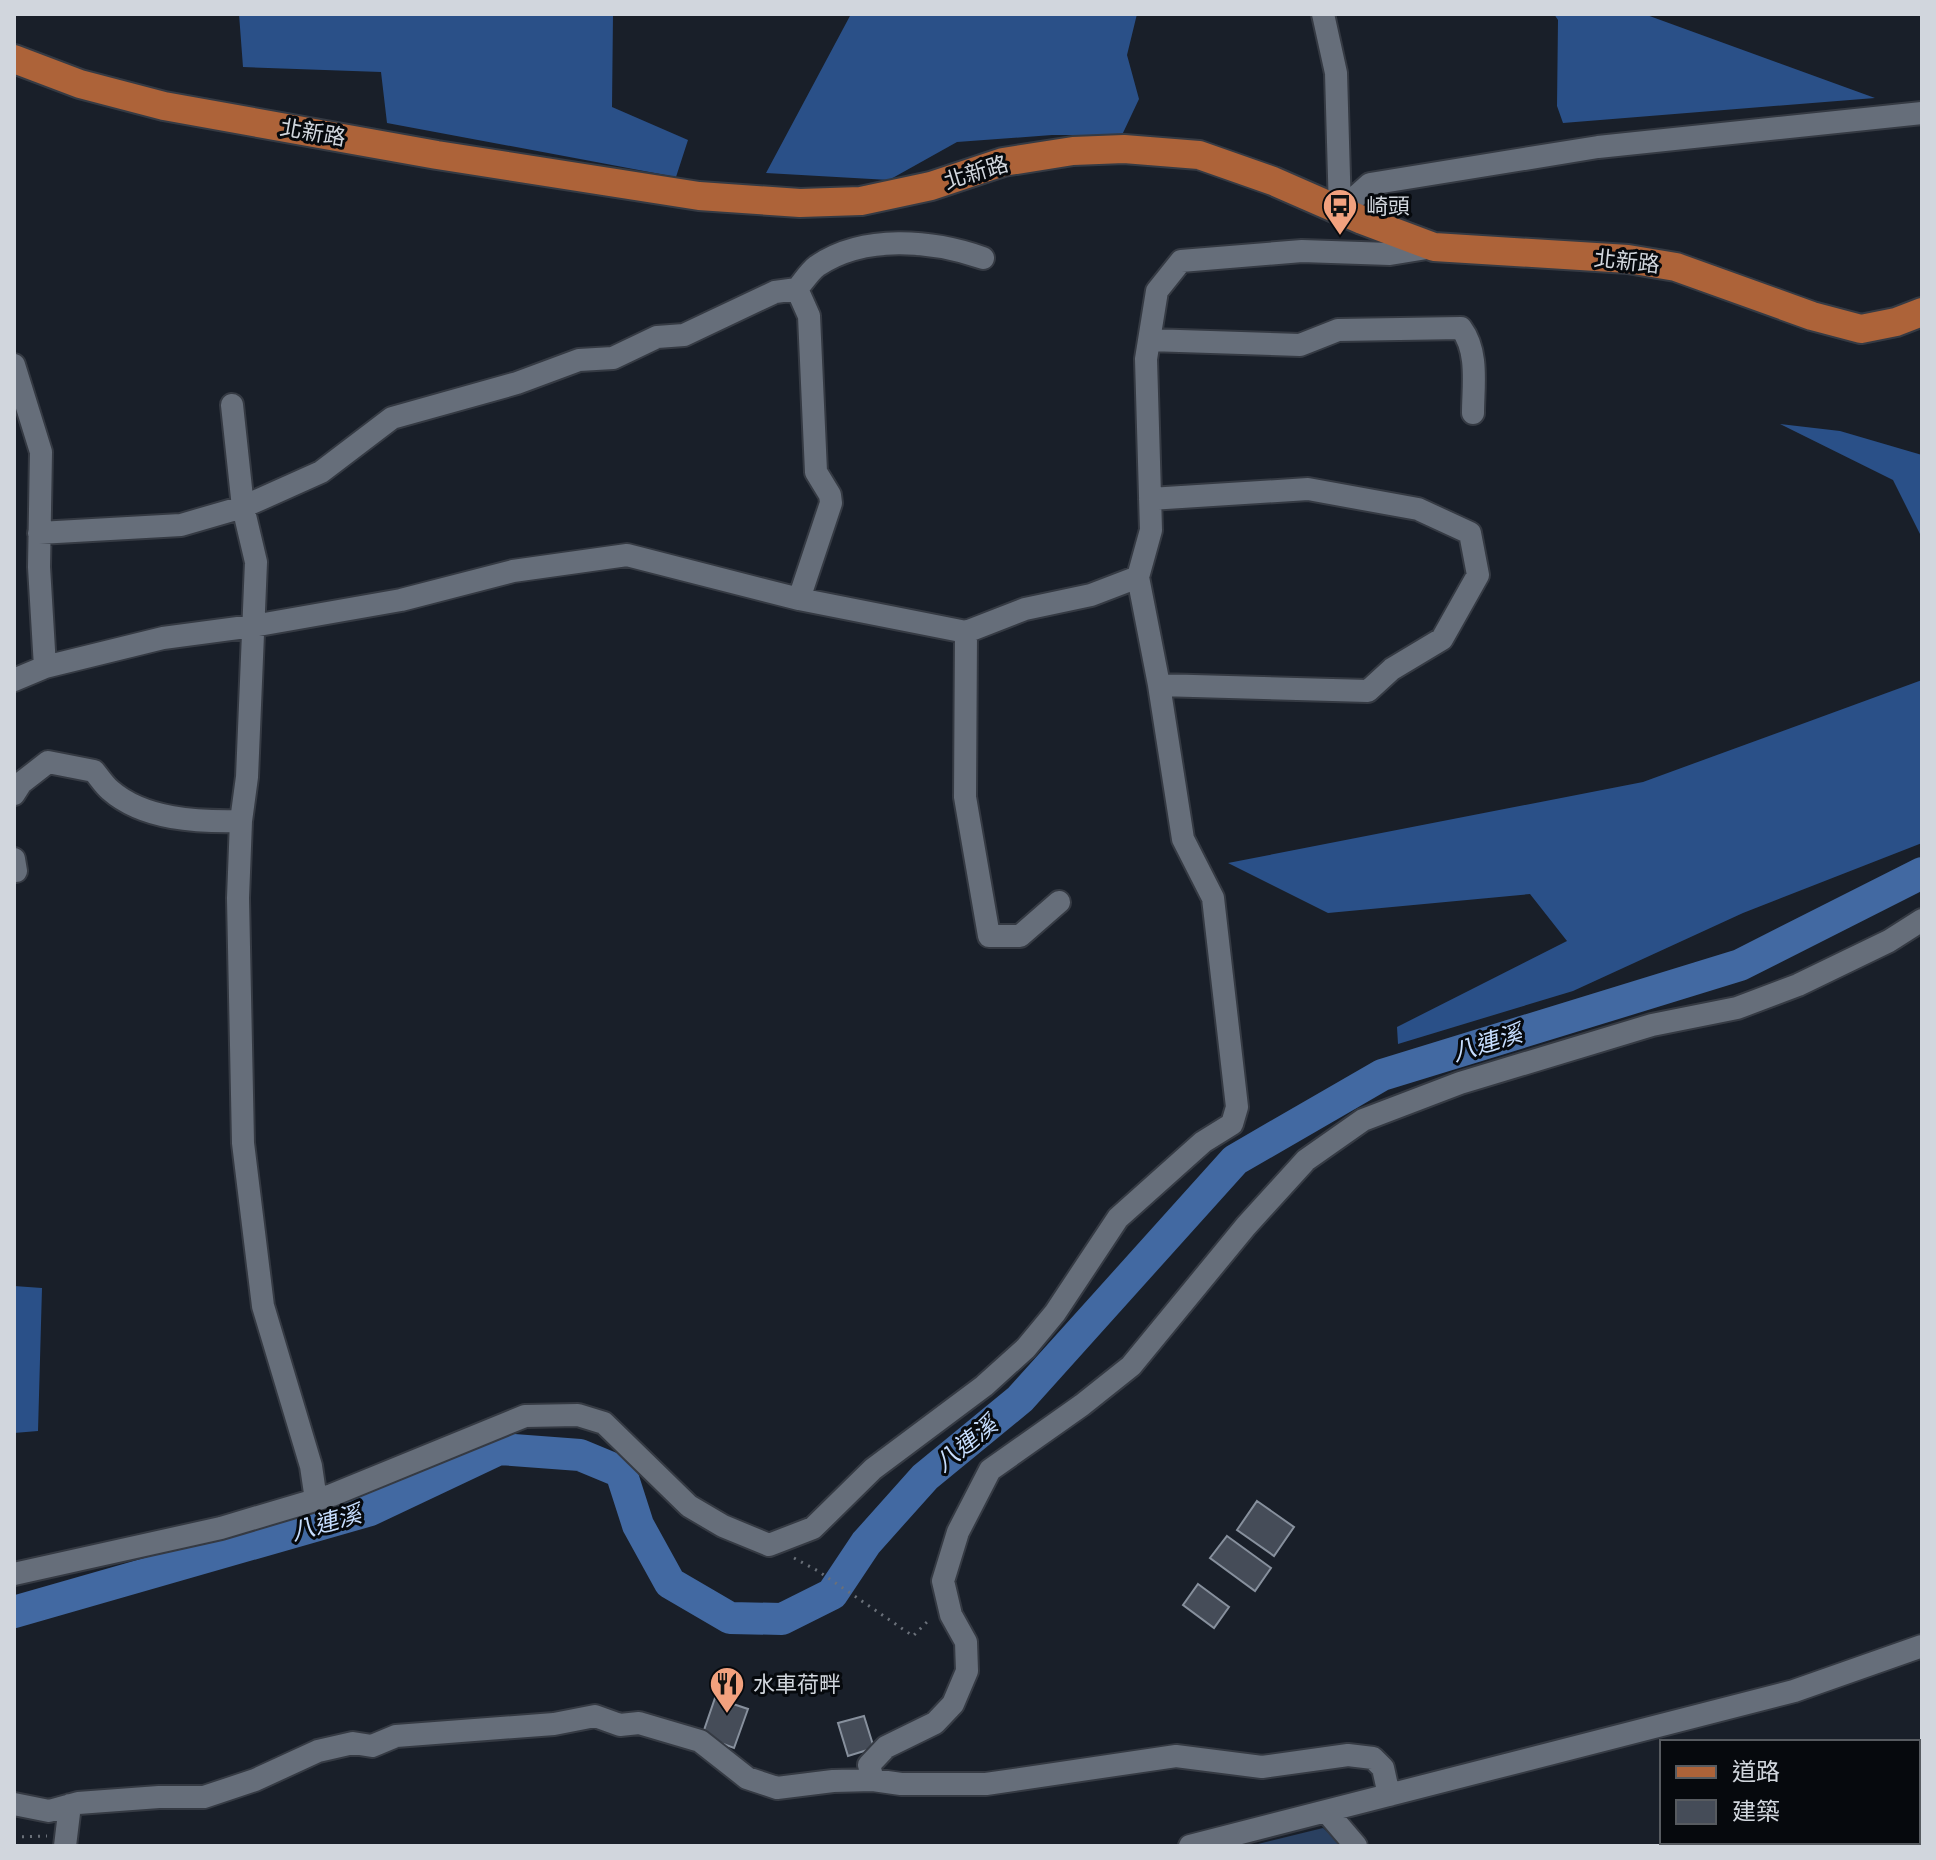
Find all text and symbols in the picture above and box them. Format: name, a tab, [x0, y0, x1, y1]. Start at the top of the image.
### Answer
street label: 北新路	[278, 114, 348, 151]
street label: 北新路	[941, 151, 1011, 194]
bus stop icon: 崎頭	[1321, 187, 1359, 237]
place label: 崎頭	[1366, 194, 1410, 219]
street label: 北新路	[1593, 246, 1661, 277]
water label: 八連溪	[1449, 1019, 1528, 1066]
water label: 八連溪	[930, 1409, 1004, 1477]
water label: 八連溪	[288, 1500, 367, 1545]
restaurant icon: 水車荷畔	[708, 1665, 746, 1715]
place label: 水車荷畔	[753, 1672, 841, 1697]
legend	[1660, 1740, 1920, 1844]
text: 道路	[1732, 1759, 1780, 1785]
text: 建築	[1732, 1799, 1780, 1825]

